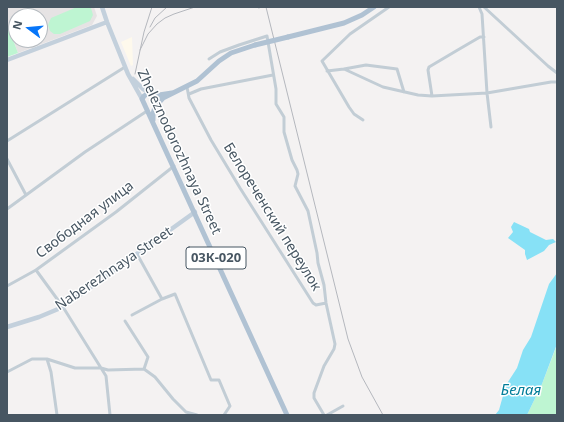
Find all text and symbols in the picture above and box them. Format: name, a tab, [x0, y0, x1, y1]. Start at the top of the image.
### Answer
north arrow	[8, 8, 48, 48]
text: N	[8, 18, 25, 31]
street label: Zheleznodorozhnaya Street	[133, 67, 225, 237]
street label: Белореченский переулок	[220, 140, 324, 294]
street label: Свободная улица	[33, 178, 137, 262]
street label: Naberezhnaya Street	[52, 224, 176, 314]
road number: 03К-020	[186, 247, 246, 269]
water label: Белая	[501, 382, 541, 400]

